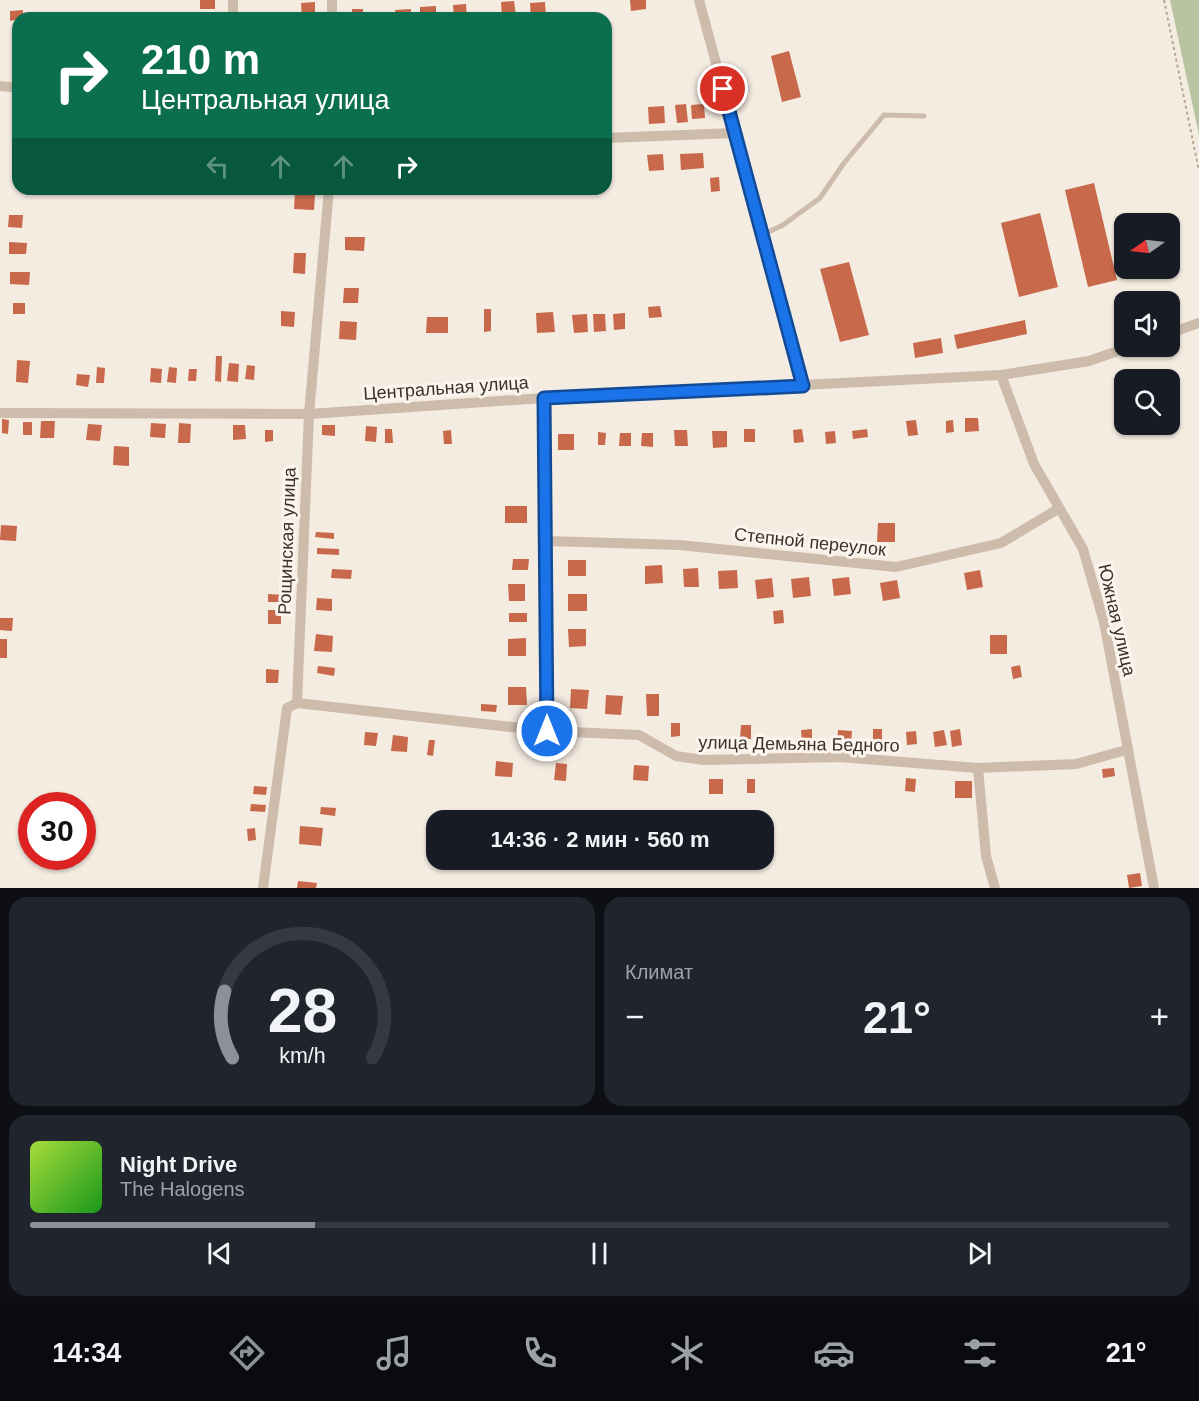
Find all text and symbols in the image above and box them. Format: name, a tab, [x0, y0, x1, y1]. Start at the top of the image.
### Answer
icon: right	[42, 36, 120, 114]
text: 210 m	[141, 36, 260, 83]
pin	[697, 63, 748, 114]
icon: arrive	[706, 72, 739, 105]
text: Центральная улица	[141, 85, 389, 115]
icon: left	[201, 150, 234, 183]
icon: ahead	[264, 150, 297, 183]
icon: ahead	[327, 150, 360, 183]
icon: right	[390, 150, 423, 183]
north arrow	[1114, 213, 1180, 279]
map controls	[1114, 213, 1180, 435]
button: sound	[1114, 291, 1180, 357]
button: search	[1114, 369, 1180, 435]
street label: Центральная улица	[363, 372, 530, 404]
street label: Рощинская улица	[274, 466, 300, 615]
street label: Степной переулок	[733, 524, 887, 560]
street label: Южная улица	[1094, 562, 1140, 679]
position arrow	[515, 699, 579, 763]
street label: улица Демьяна Бедного	[698, 732, 900, 756]
speed limit sign: 30	[18, 792, 96, 870]
text: 14:36 · 2 мин · 560 m	[490, 827, 710, 852]
text: Климат	[625, 961, 693, 983]
text: 28	[267, 976, 337, 1045]
text: 21°	[863, 992, 931, 1043]
text: −	[625, 998, 644, 1035]
text: +	[1150, 998, 1169, 1035]
text: km/h	[279, 1045, 325, 1069]
text: Night Drive	[120, 1152, 237, 1177]
text: The Halogens	[120, 1178, 245, 1200]
icon: previous	[203, 1237, 236, 1270]
icon: pause	[583, 1237, 616, 1270]
icon: next	[963, 1237, 996, 1270]
icon: directions	[226, 1332, 268, 1374]
icon: music	[373, 1332, 415, 1374]
icon: phone	[519, 1332, 561, 1374]
icon: climate	[666, 1332, 708, 1374]
icon: car	[813, 1332, 855, 1374]
icon: filters	[959, 1332, 1001, 1374]
text: 14:34	[52, 1338, 121, 1368]
text: 21°	[1106, 1338, 1147, 1368]

